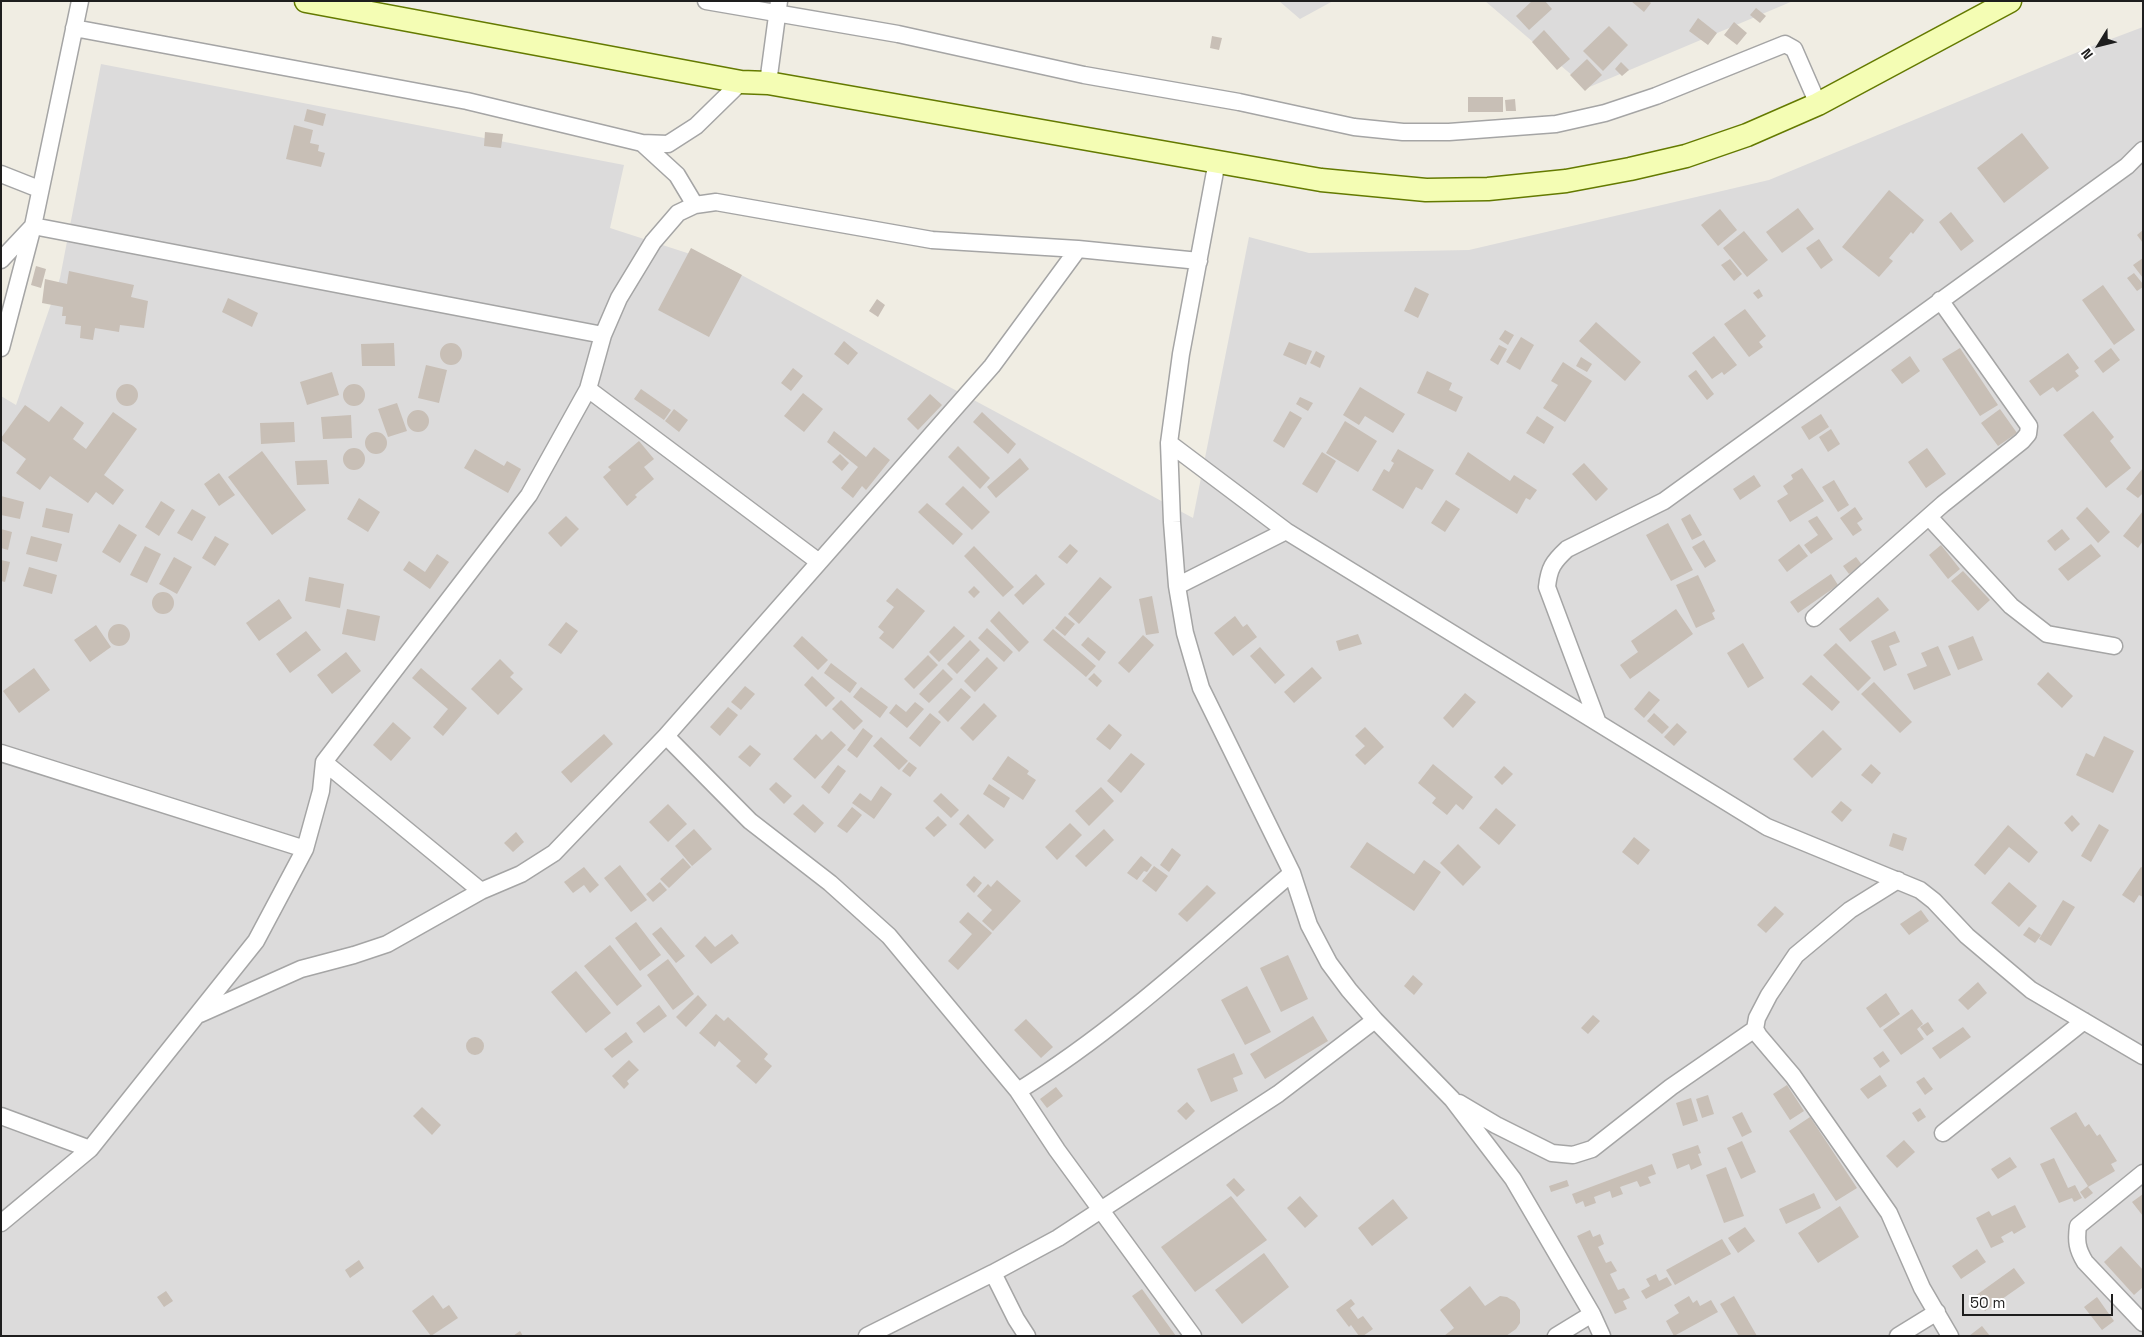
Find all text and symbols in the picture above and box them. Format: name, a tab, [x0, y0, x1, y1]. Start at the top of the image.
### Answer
north arrow	[2074, 20, 2124, 70]
text: N	[2077, 45, 2097, 63]
scale bar	[1964, 1284, 2115, 1316]
text: 50 m	[1970, 1293, 2005, 1312]

